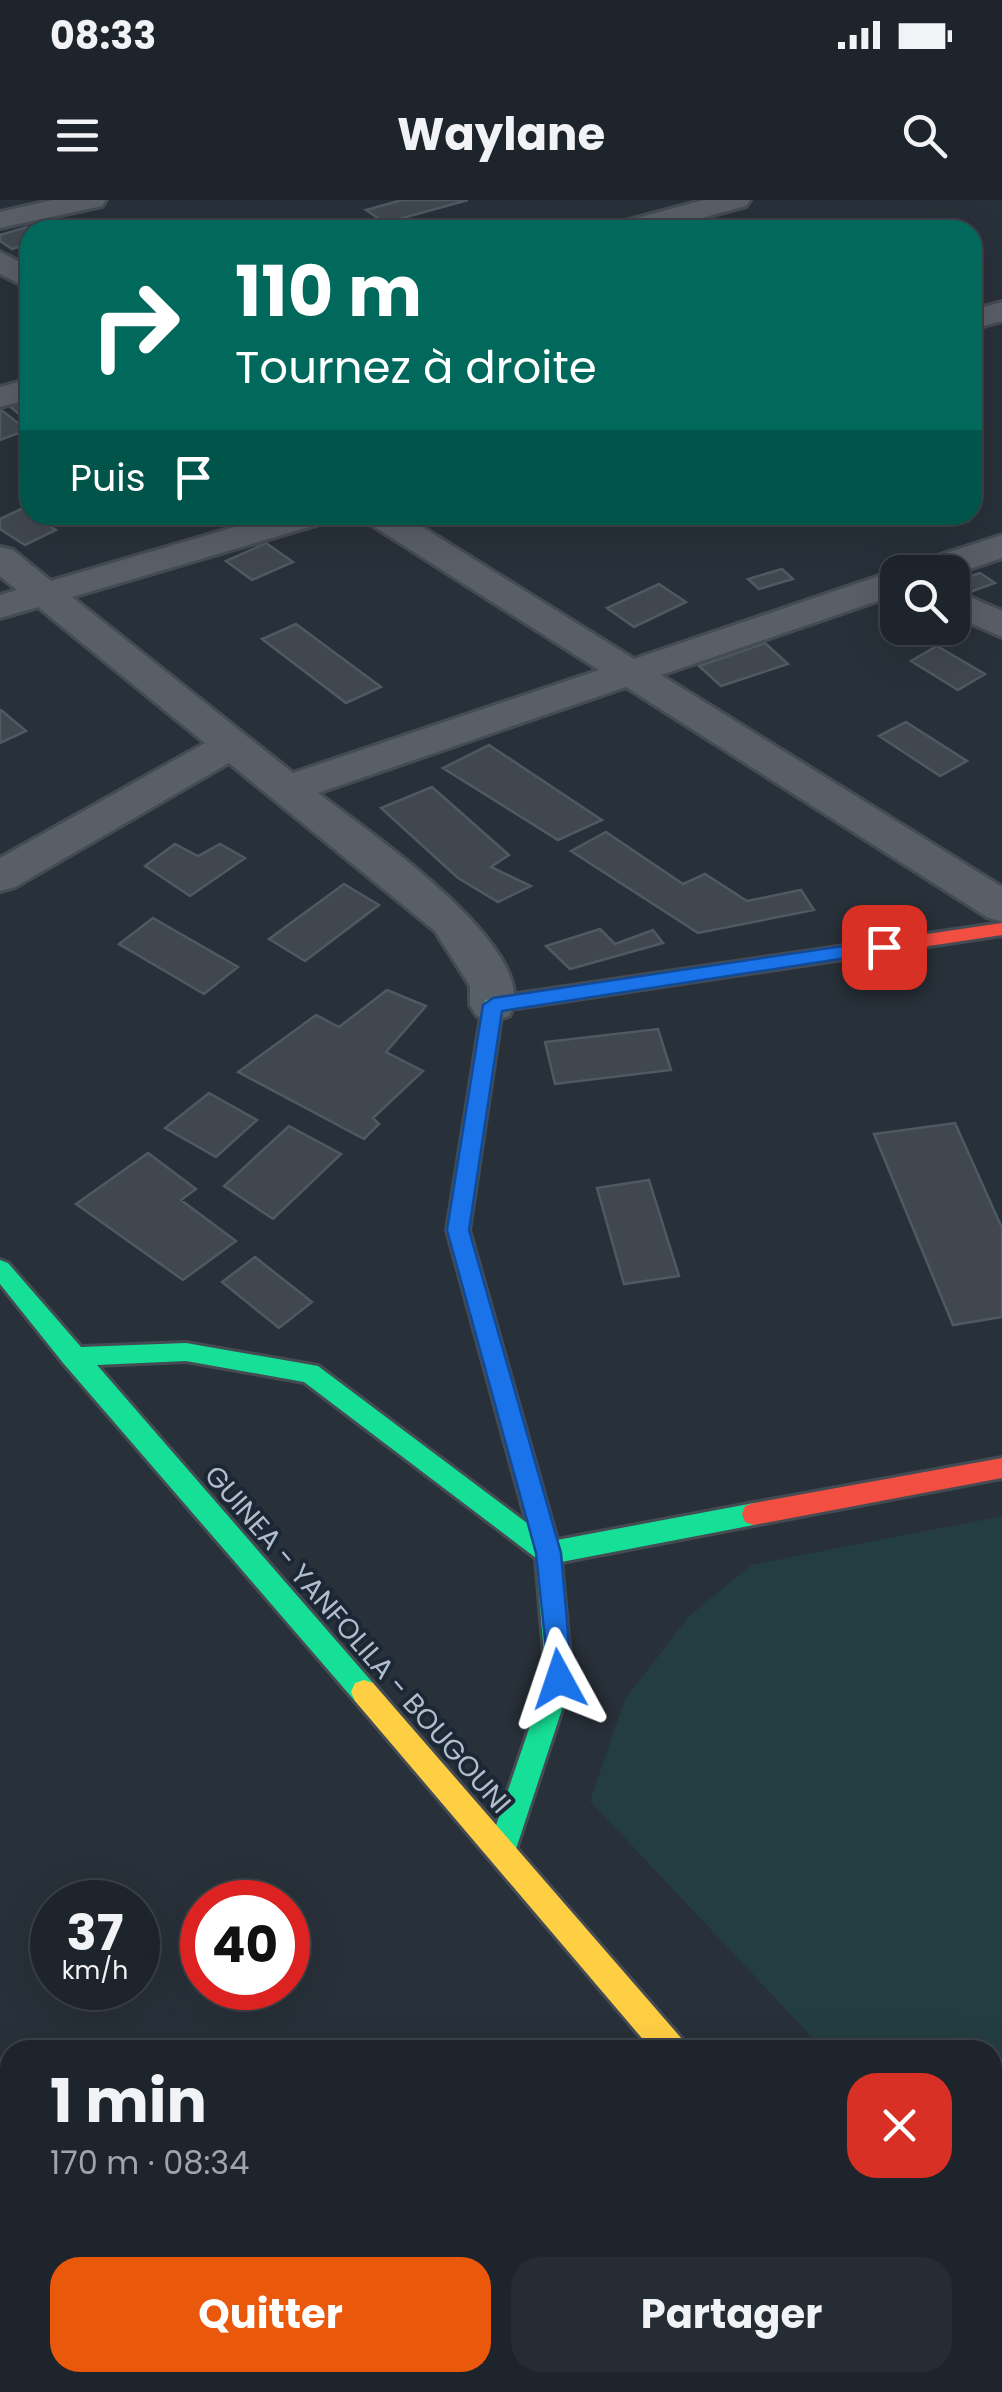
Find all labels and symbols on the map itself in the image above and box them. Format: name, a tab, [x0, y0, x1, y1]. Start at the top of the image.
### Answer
pin	[842, 905, 927, 990]
street label: GUINEA - YANFOLILA - BOUGOUNI	[195, 1457, 520, 1822]
position arrow	[507, 1627, 611, 1731]
speed limit sign: 40	[180, 1880, 310, 2010]

